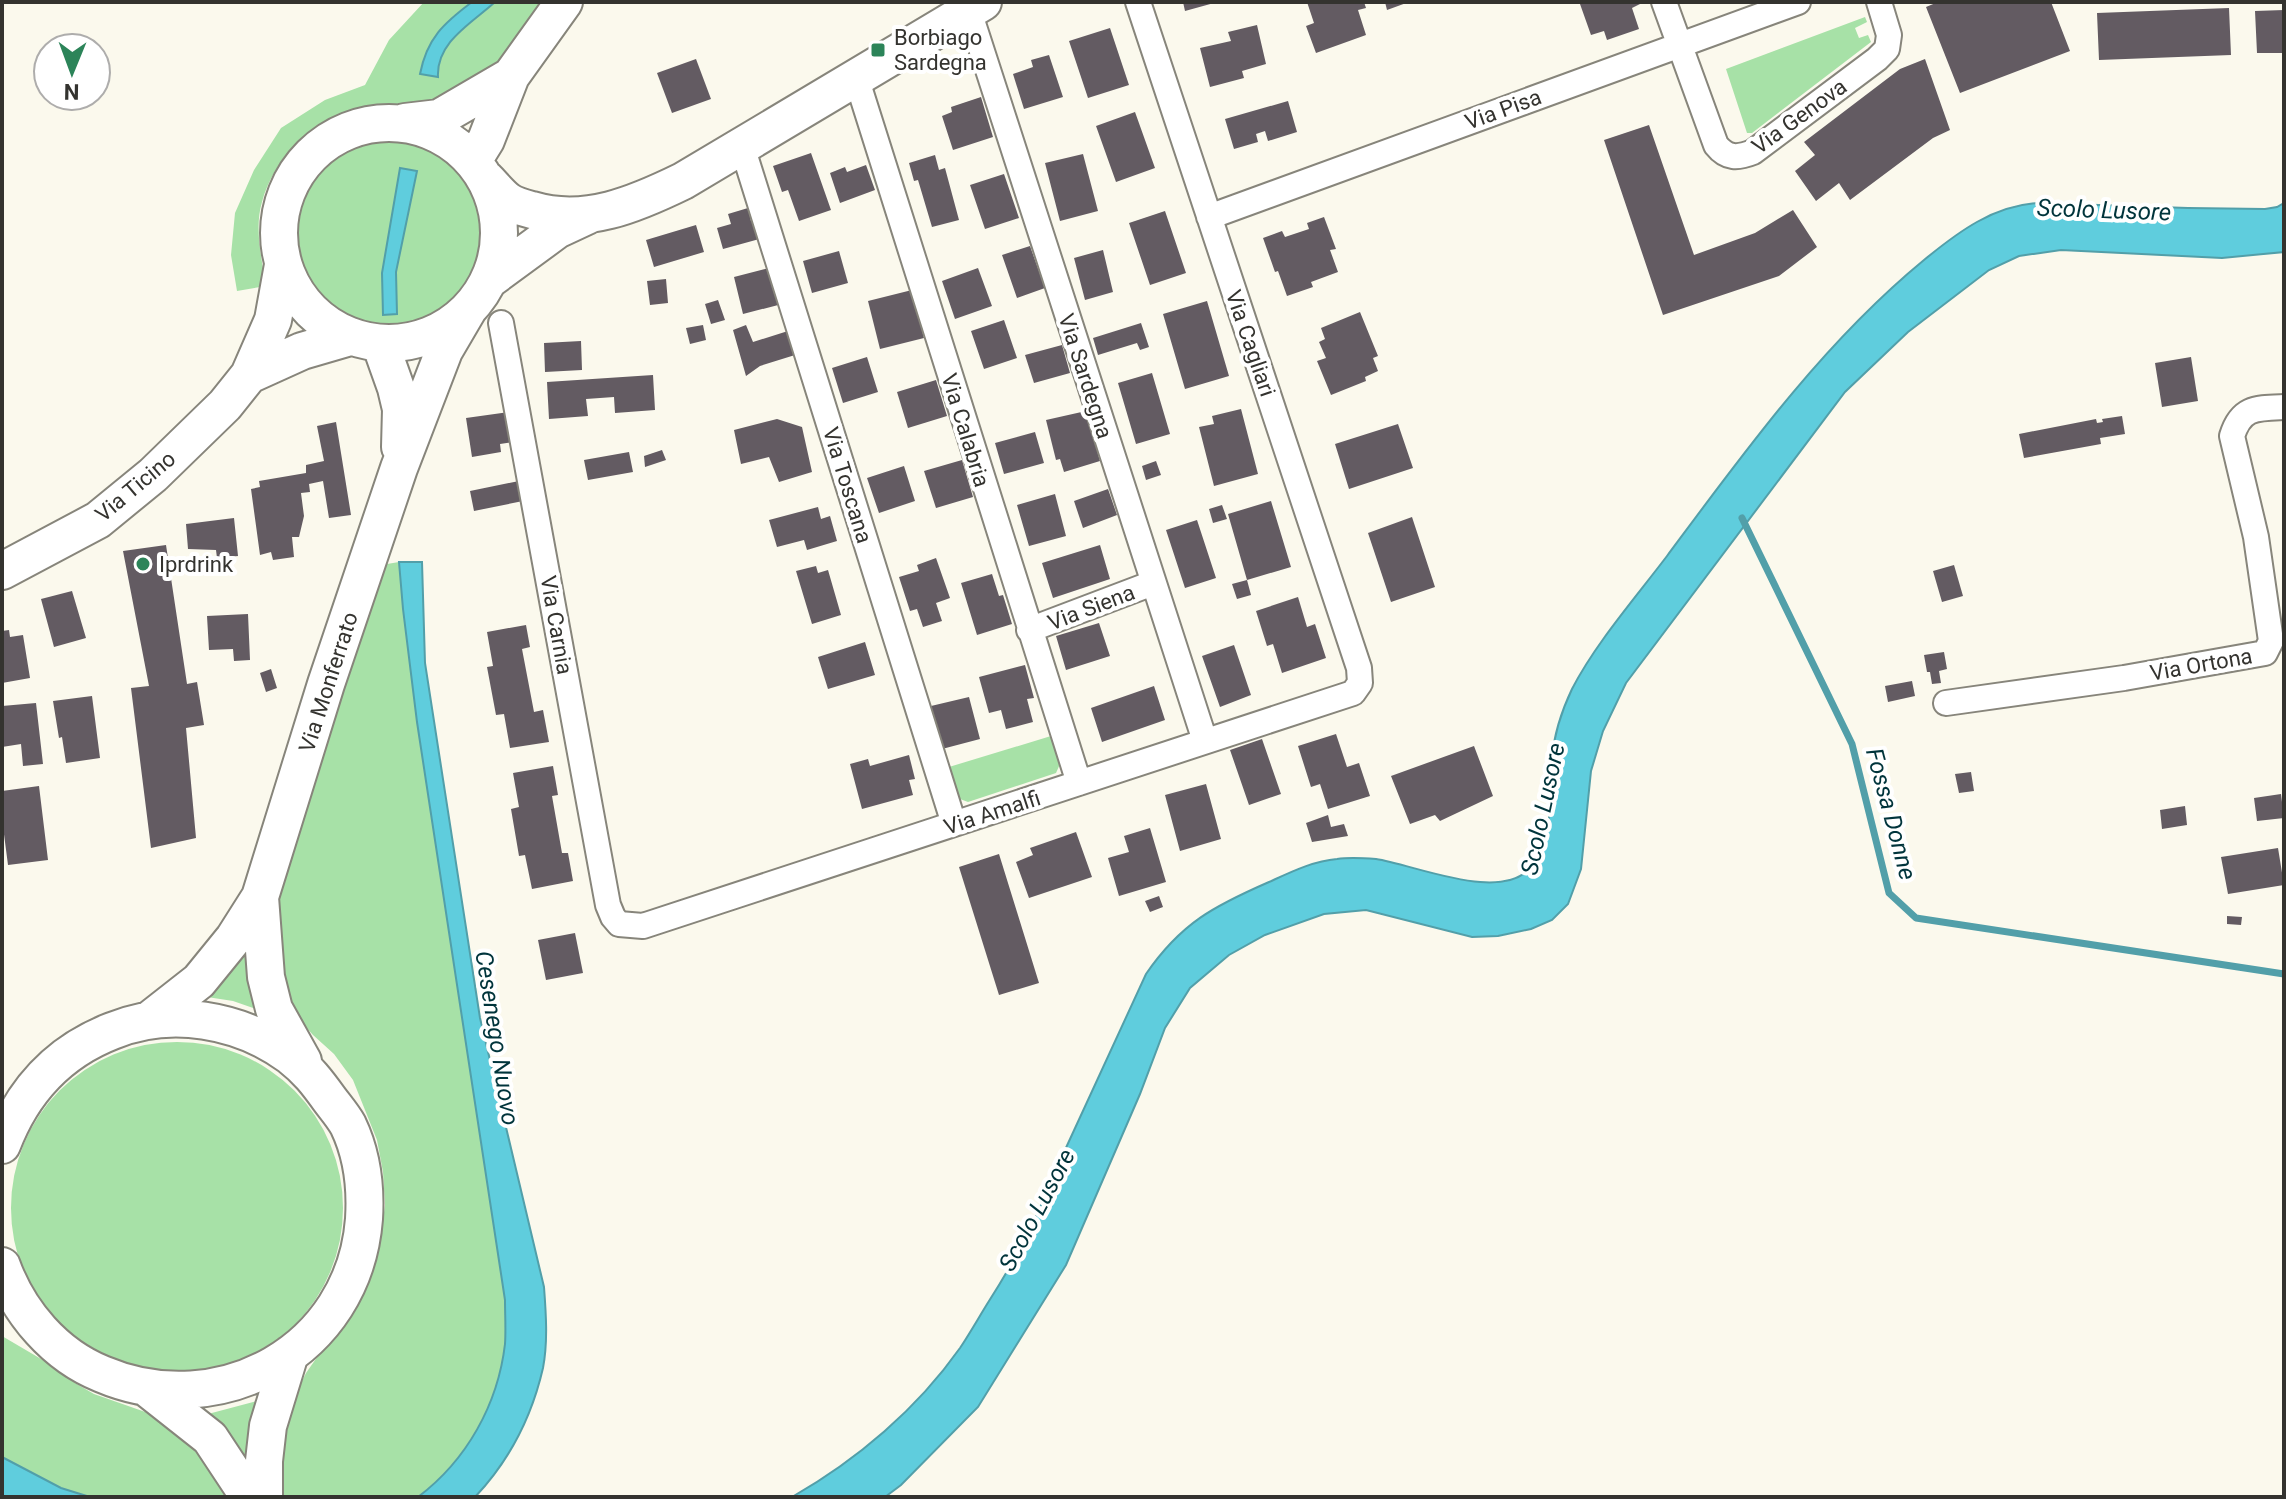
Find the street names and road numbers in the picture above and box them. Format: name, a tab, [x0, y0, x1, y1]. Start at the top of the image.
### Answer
street label: Via Genova	[1747, 74, 1851, 159]
street label: Via Pisa	[1462, 84, 1545, 135]
street label: Via Cagliari	[1221, 287, 1280, 400]
street label: Via Sardegna	[1054, 311, 1117, 442]
street label: Via Calabria	[936, 370, 995, 490]
street label: Via Toscana	[818, 424, 877, 546]
street label: Via Ticino	[90, 446, 180, 527]
street label: Via Carnia	[536, 574, 578, 676]
street label: Via Siena	[1044, 579, 1138, 635]
street label: Via Monferrato	[294, 609, 363, 755]
street label: Via Ortona	[2148, 643, 2254, 686]
street label: Via Amalfi	[941, 785, 1044, 840]

